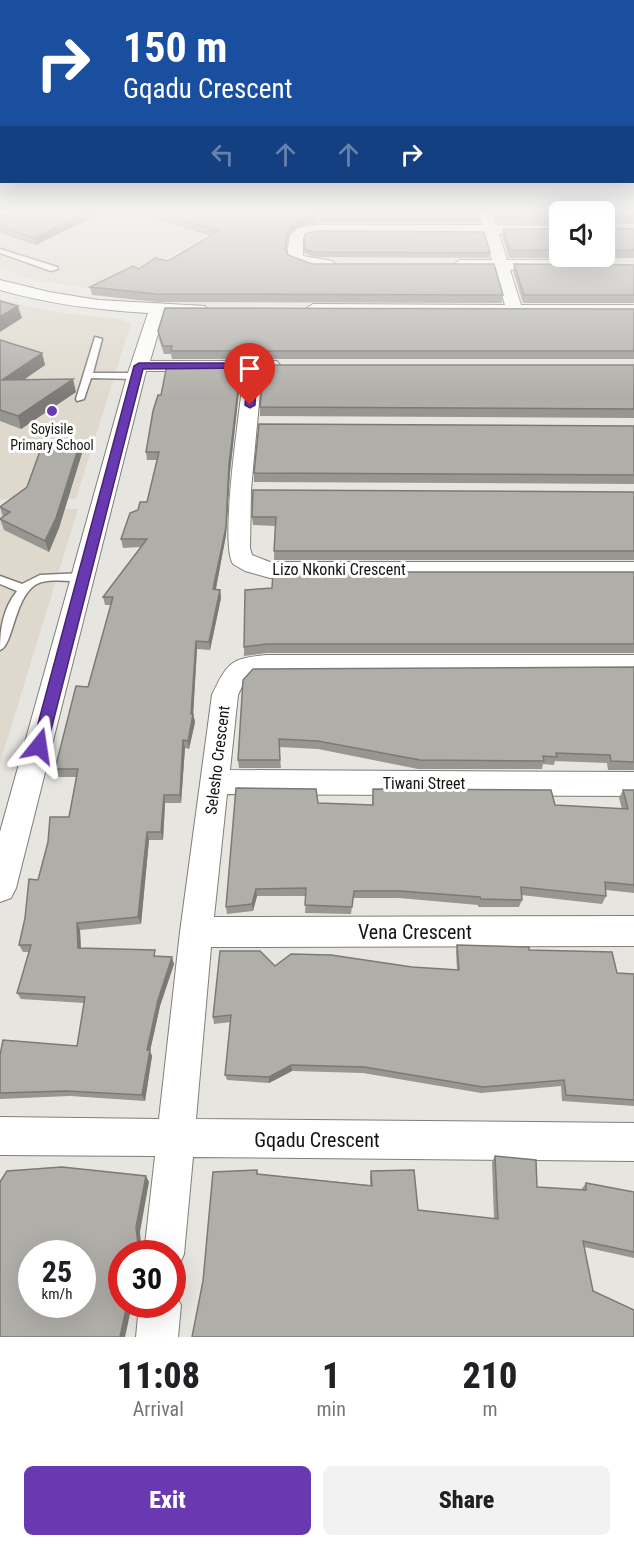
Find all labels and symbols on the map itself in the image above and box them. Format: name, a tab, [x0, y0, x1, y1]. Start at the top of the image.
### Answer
pin	[224, 343, 275, 405]
marker: Soyisile Primary School	[45, 404, 59, 418]
place label: Soyisile Primary School	[10, 421, 94, 453]
street label: Lizo Nkonki Crescent	[272, 560, 406, 579]
street label: Selesho Crescent	[201, 704, 234, 816]
position arrow	[7, 714, 71, 778]
street label: Tiwani Street	[383, 774, 466, 793]
street label: Vena Crescent	[358, 920, 472, 944]
street label: Gqadu Crescent	[254, 1128, 380, 1152]
speed limit sign: 30	[108, 1240, 186, 1318]

